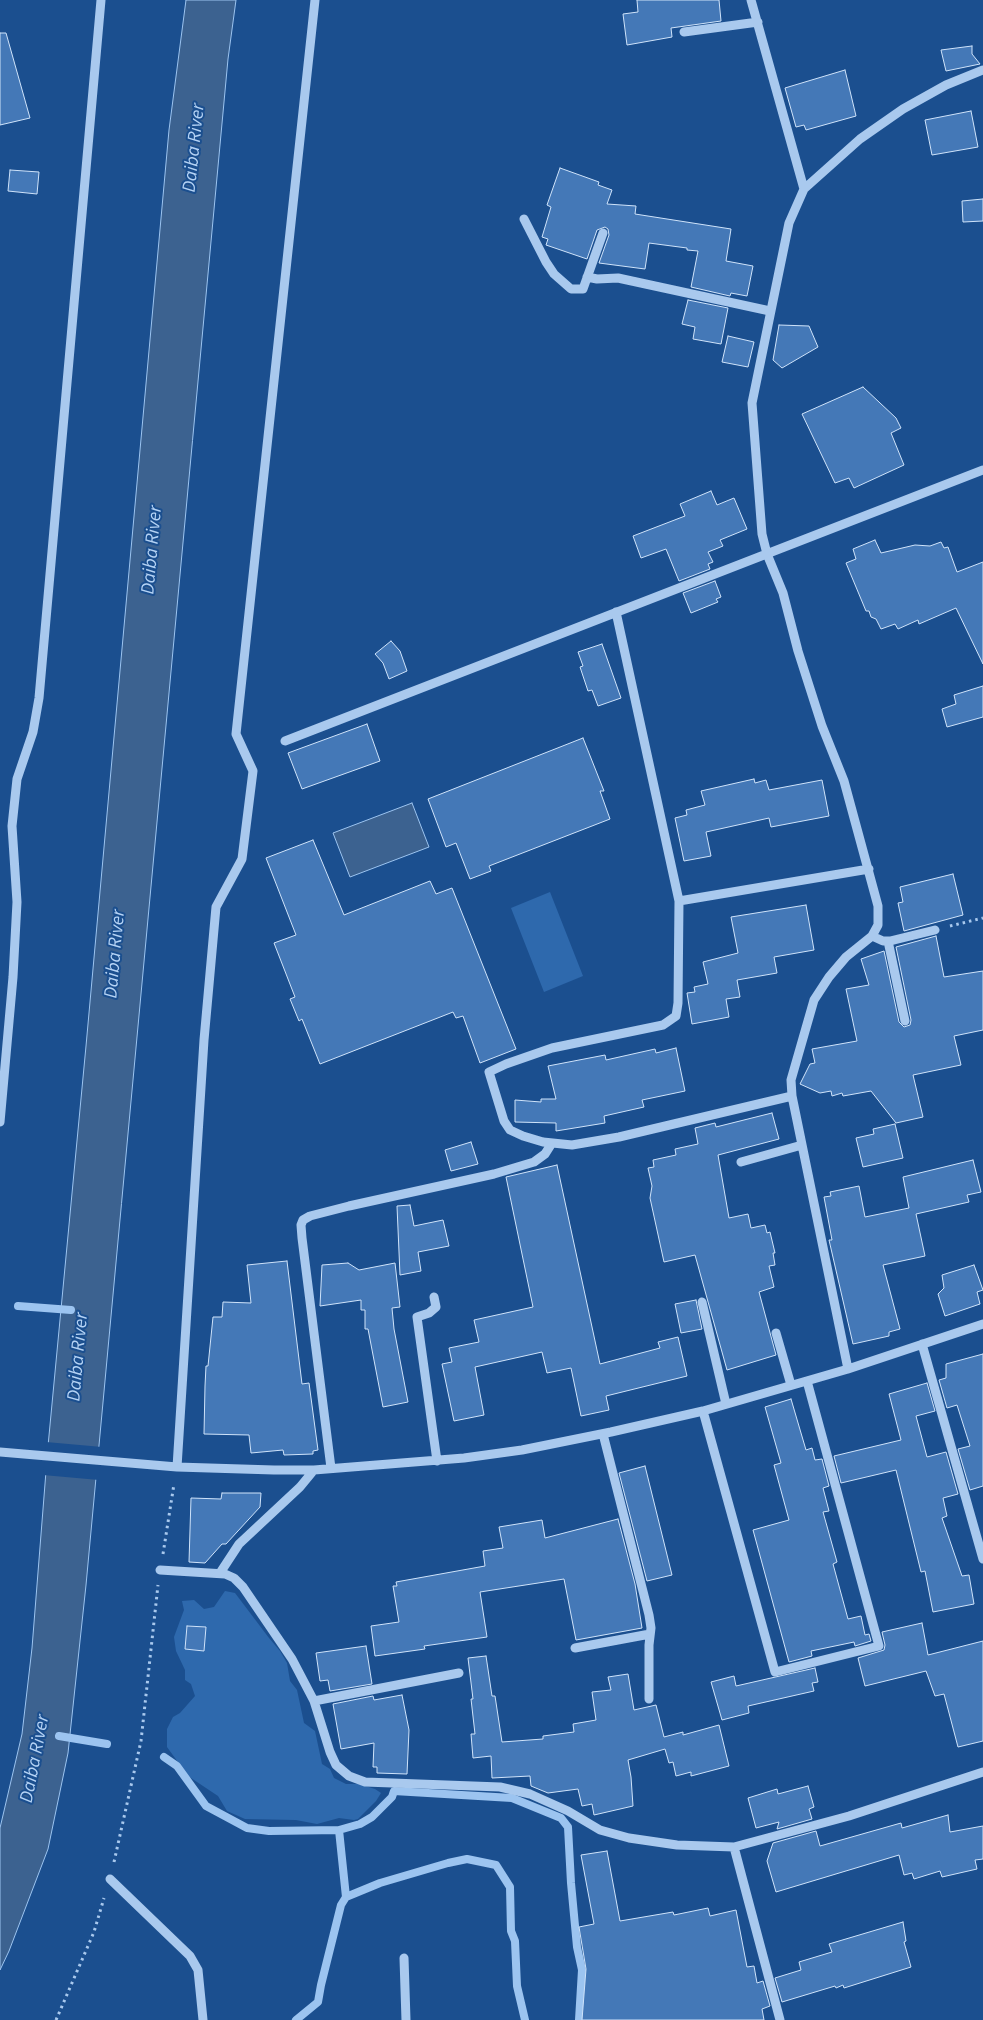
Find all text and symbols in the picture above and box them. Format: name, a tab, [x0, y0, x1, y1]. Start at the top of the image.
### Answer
water label: Daiba River	[179, 102, 211, 194]
water label: Daiba River	[138, 505, 168, 595]
water label: Daiba River	[101, 909, 131, 999]
water label: Daiba River	[64, 1312, 94, 1402]
water label: Daiba River	[16, 1713, 56, 1805]

